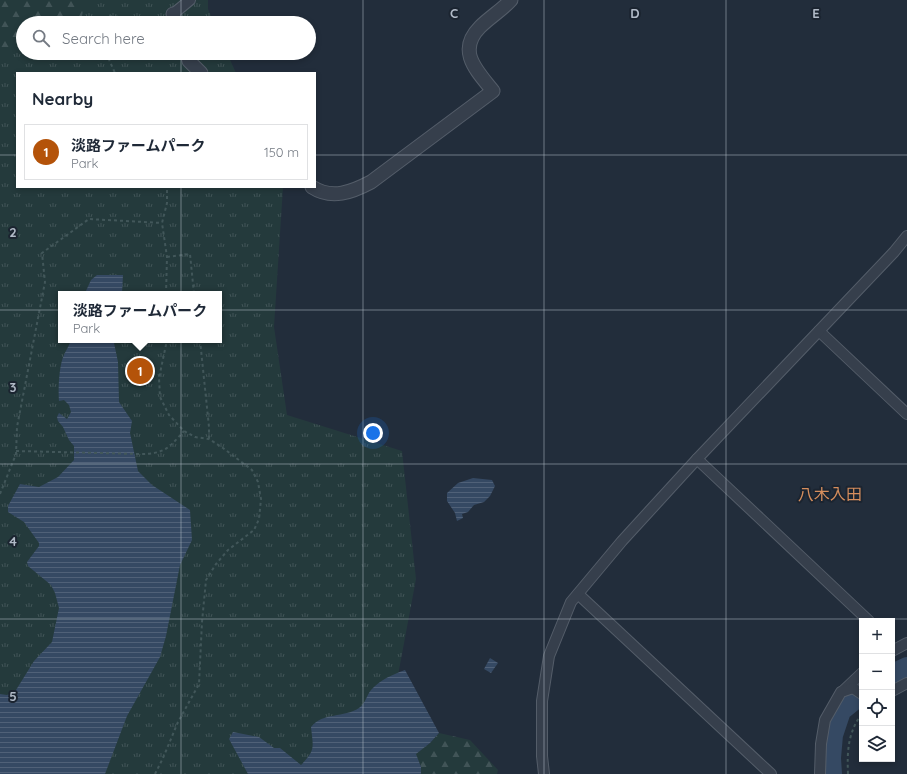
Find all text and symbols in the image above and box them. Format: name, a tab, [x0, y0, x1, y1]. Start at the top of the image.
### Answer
text: C	[450, 5, 458, 21]
text: D	[630, 5, 640, 21]
text: E	[812, 5, 820, 21]
search box	[16, 16, 316, 60]
icon: search	[30, 27, 52, 49]
text: Search here	[62, 29, 145, 48]
text: Nearby	[32, 88, 93, 109]
text: 淡路ファームパーク	[71, 136, 206, 155]
text: 1	[43, 144, 49, 160]
text: 150 m	[264, 144, 299, 160]
text: Park	[71, 155, 99, 171]
text: 2	[9, 224, 17, 240]
popup	[58, 291, 222, 343]
text: 淡路ファームパーク	[73, 301, 207, 320]
text: Park	[73, 320, 100, 336]
pin: 1	[127, 356, 153, 386]
text: 3	[10, 379, 17, 395]
your location	[363, 423, 383, 443]
district label: 八木入田	[798, 484, 862, 504]
text: 4	[9, 533, 17, 549]
map controls	[859, 618, 895, 762]
button: +	[859, 618, 895, 654]
button: −	[859, 654, 895, 690]
text: 5	[9, 688, 17, 704]
button: locate	[859, 690, 895, 726]
button: layers	[859, 726, 895, 762]

